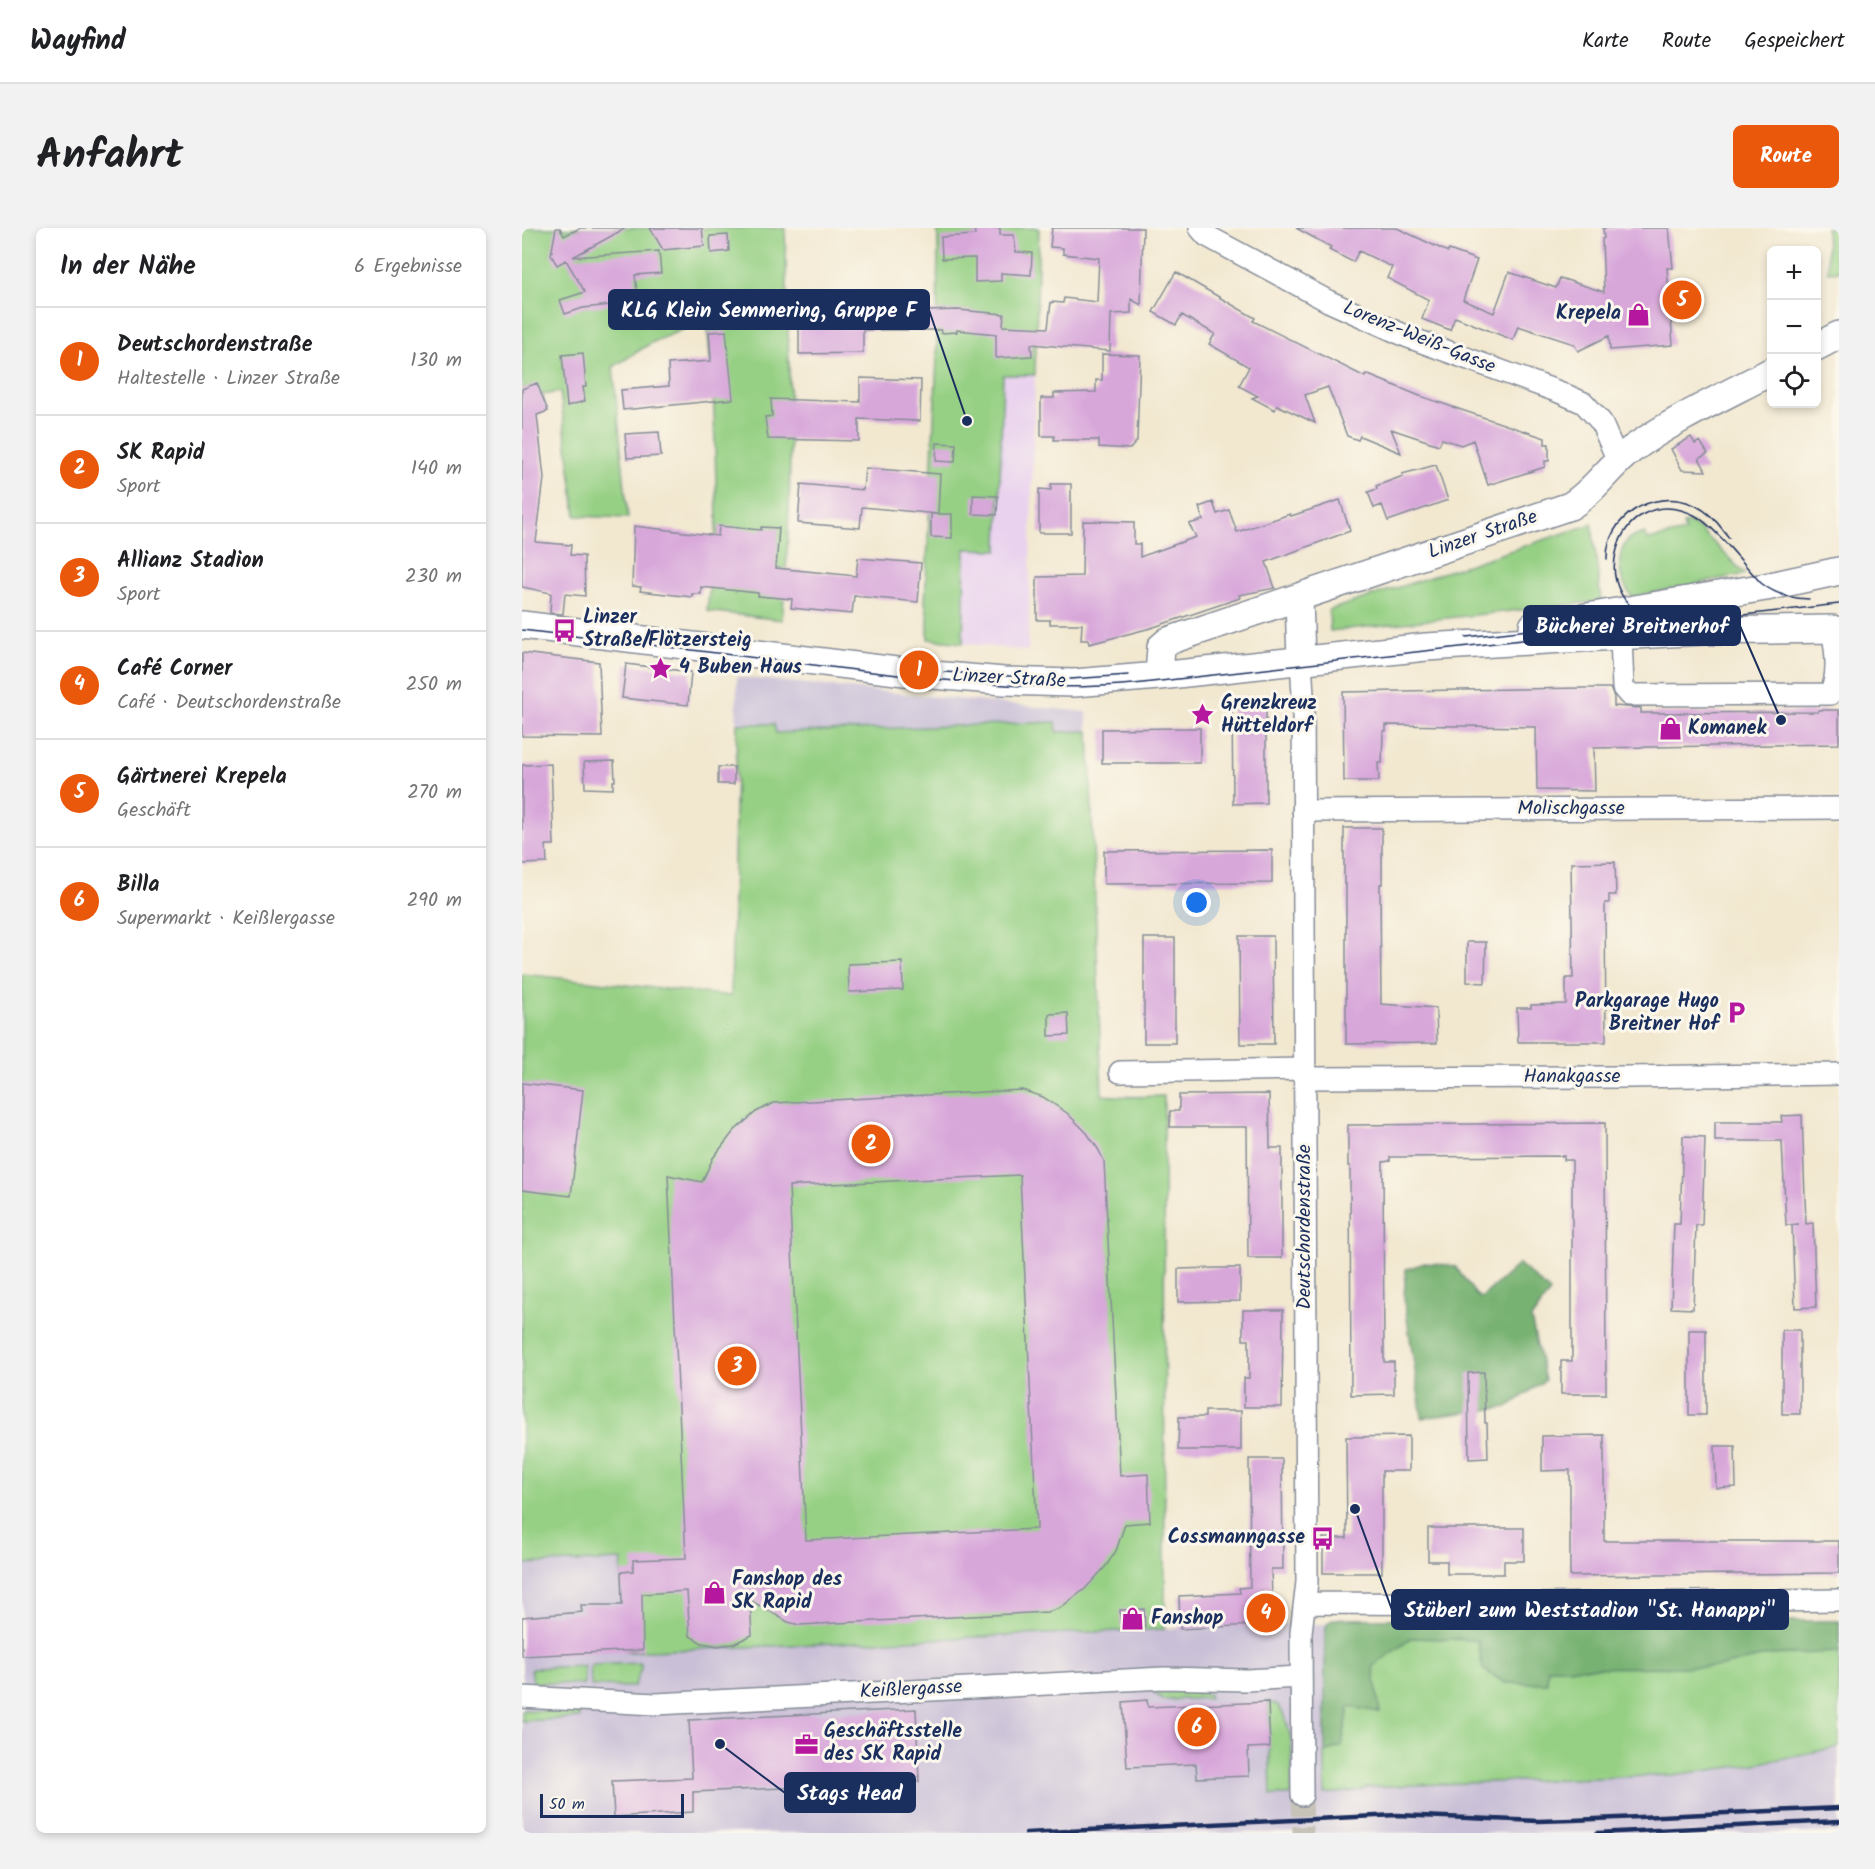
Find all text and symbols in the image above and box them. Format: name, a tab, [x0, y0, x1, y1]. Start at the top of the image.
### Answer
text: Wayfind	[30, 19, 126, 64]
text: Karte	[1582, 25, 1629, 58]
text: Route	[1662, 25, 1711, 58]
text: Gespeichert	[1744, 25, 1845, 58]
text: Anfahrt	[36, 123, 183, 190]
button: Route	[1733, 125, 1839, 188]
text: In der Nähe	[60, 246, 196, 288]
map controls	[1767, 246, 1821, 408]
button: +	[1767, 246, 1821, 300]
text: 6 Ergebnisse	[354, 251, 462, 283]
pin: 5	[1662, 278, 1702, 322]
callout: KLG Klein Semmering, Gruppe F	[609, 290, 929, 329]
street label: Lorenz-Weiß-Gasse	[1338, 293, 1500, 383]
text: KLG Klein Semmering, Gruppe F	[621, 295, 919, 328]
place label: Krepela	[1556, 298, 1621, 330]
button: −	[1767, 300, 1821, 354]
shop icon: Krepela	[1626, 301, 1652, 327]
text: Deutschordenstraße	[117, 328, 313, 363]
text: 1	[76, 345, 83, 377]
text: 130 m	[410, 345, 462, 377]
button: locate	[1767, 354, 1821, 408]
text: Haltestelle · Linzer Straße	[117, 363, 340, 395]
text: SK Rapid	[117, 436, 205, 471]
text: 2	[74, 453, 85, 485]
text: 140 m	[411, 453, 462, 485]
text: Sport	[117, 471, 161, 503]
street label: Linzer Straße	[1424, 501, 1542, 569]
text: Allianz Stadion	[117, 544, 264, 579]
text: 3	[74, 561, 85, 593]
text: 230 m	[405, 561, 462, 593]
text: Sport	[117, 579, 161, 611]
place label: Linzer Straße/Flötzersteig	[583, 602, 752, 657]
callout: Bücherei Breitnerhof	[1524, 606, 1740, 645]
text: Bücherei Breitnerhof	[1536, 611, 1730, 644]
bus stop icon: Linzer Straße/Flötzersteig	[552, 617, 578, 643]
pin: 1	[900, 648, 938, 692]
text: Café Corner	[117, 652, 232, 687]
place label: 4 Buben Haus	[679, 652, 803, 684]
place icon: 4 Buben Haus	[648, 655, 674, 681]
street label: Linzer Straße	[951, 660, 1067, 698]
text: 4	[74, 669, 85, 701]
text: 250 m	[406, 669, 462, 701]
text: Café · Deutschordenstraße	[117, 687, 341, 719]
place label: Grenzkreuz Hütteldorf	[1221, 688, 1317, 743]
place icon: Grenzkreuz Hütteldorf	[1190, 702, 1216, 728]
place label: Komanek	[1688, 713, 1768, 745]
shop icon: Komanek	[1657, 716, 1683, 742]
text: Gärtnerei Krepela	[117, 760, 287, 795]
text: 5	[74, 777, 85, 809]
text: 270 m	[407, 777, 462, 809]
street label: Molischgasse	[1517, 793, 1625, 825]
text: Geschäft	[117, 795, 191, 827]
text: Billa	[117, 868, 159, 903]
text: 6	[74, 885, 85, 917]
text: 290 m	[407, 885, 462, 917]
your location	[1182, 888, 1211, 917]
text: Supermarkt · Keißlergasse	[117, 903, 335, 935]
place label: Parkgarage Hugo Breitner Hof	[1575, 986, 1721, 1041]
parking icon: Parkgarage Hugo Breitner Hof	[1724, 1000, 1750, 1026]
street label: Hanakgasse	[1523, 1061, 1621, 1093]
pin: 2	[852, 1122, 890, 1166]
street label: Deutschordenstraße	[1289, 1144, 1321, 1310]
pin: 3	[718, 1344, 756, 1388]
place label: Cossmanngasse	[1168, 1522, 1305, 1554]
bus stop icon: Cossmanngasse	[1310, 1525, 1336, 1551]
place label: Fanshop des SK Rapid	[732, 1564, 843, 1619]
shop icon: Fanshop des SK Rapid	[701, 1579, 727, 1605]
pin: 4	[1246, 1590, 1286, 1636]
callout: Stüberl zum Weststadion "St. Hanappi"	[1392, 1590, 1788, 1629]
text: Stüberl zum Weststadion "St. Hanappi"	[1404, 1595, 1776, 1628]
place label: Fanshop	[1151, 1603, 1224, 1635]
shop icon: Fanshop	[1120, 1606, 1146, 1632]
street label: Keißlergasse	[859, 1671, 963, 1709]
pin: 6	[1178, 1704, 1216, 1750]
place label: Geschäftsstelle des SK Rapid	[824, 1716, 962, 1771]
office icon: Geschäftsstelle des SK Rapid	[793, 1731, 819, 1757]
callout: Stags Head	[785, 1773, 915, 1812]
text: Stags Head	[797, 1778, 904, 1811]
scale bar	[540, 1791, 684, 1818]
text: 50 m	[549, 1792, 585, 1817]

